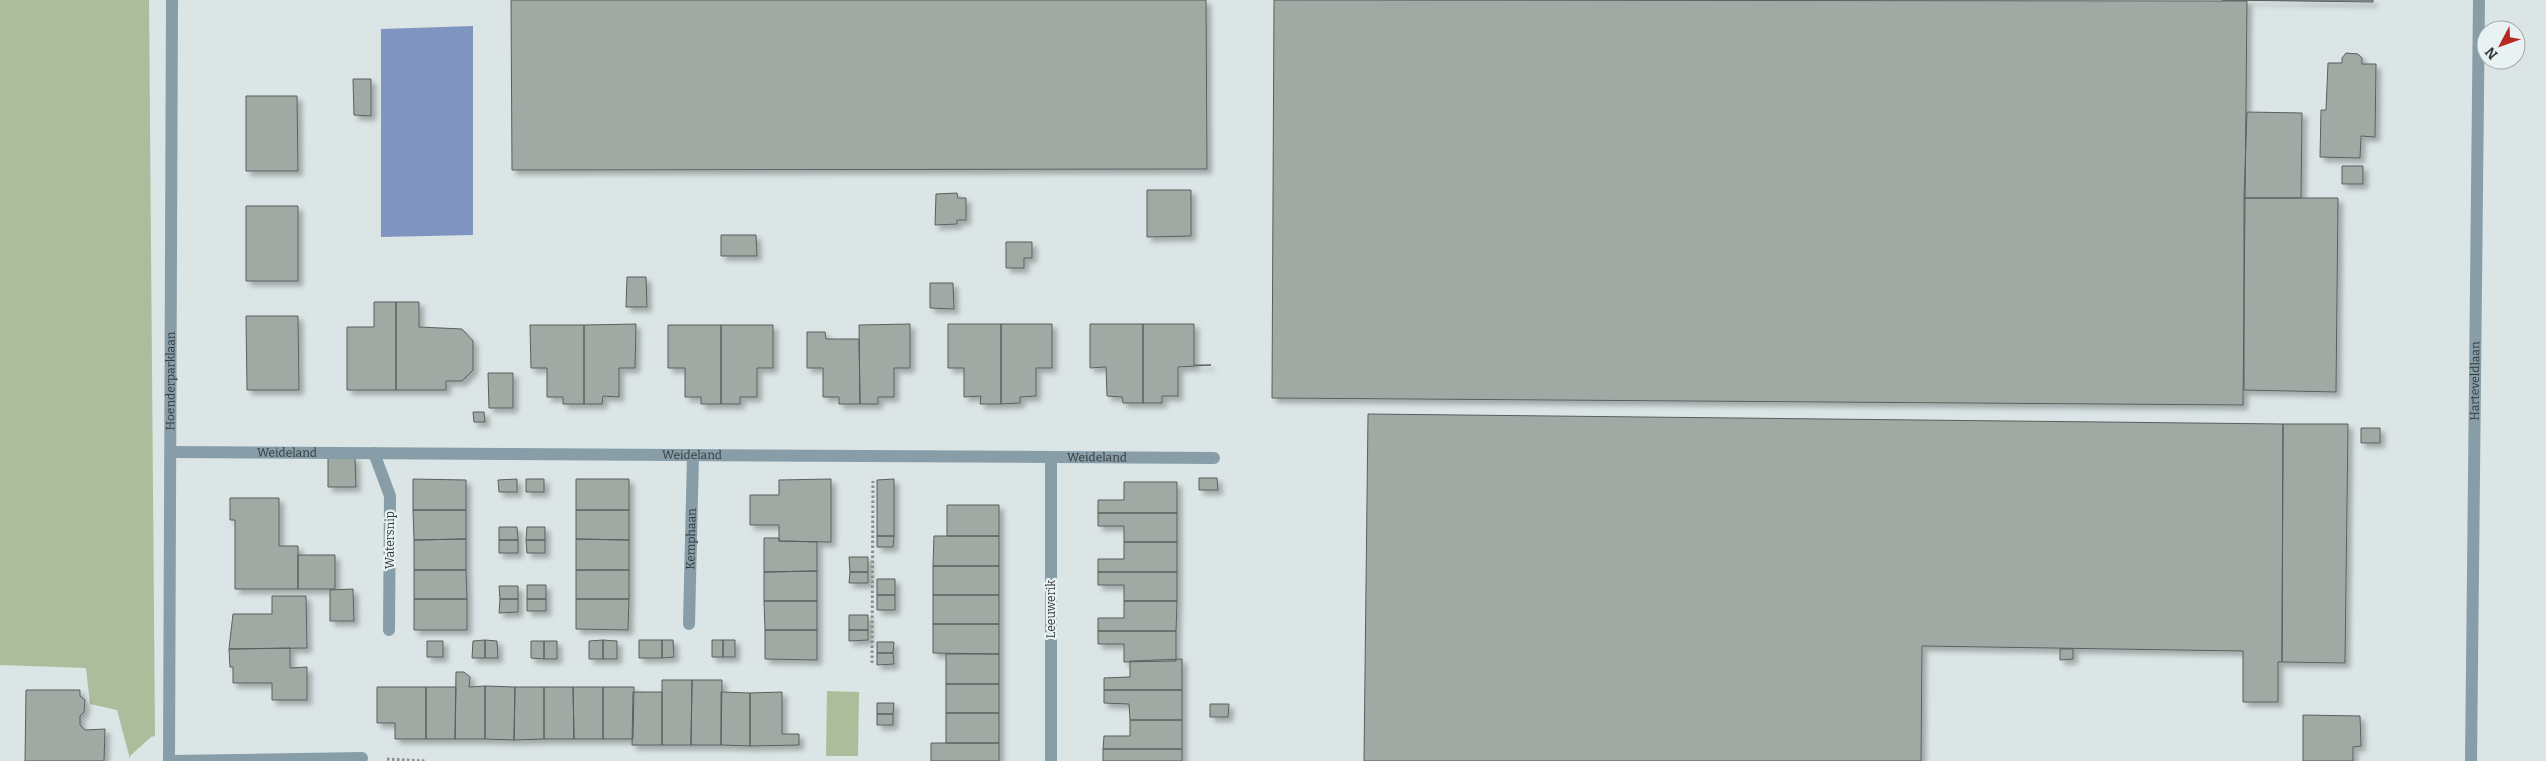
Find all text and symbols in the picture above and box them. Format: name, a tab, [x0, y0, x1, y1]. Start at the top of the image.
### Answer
north arrow	[2476, 20, 2526, 70]
text: N	[2481, 43, 2502, 63]
street label: Hoenderparklaan	[163, 331, 178, 430]
street label: Harteveldlaan	[2468, 341, 2482, 421]
street label: Weideland	[257, 445, 317, 460]
street label: Weideland	[662, 448, 722, 462]
street label: Weideland	[1067, 450, 1127, 464]
street label: Kemphaan	[683, 508, 699, 570]
street label: Watersnip	[383, 511, 397, 569]
street label: Leeuwerik	[1044, 580, 1058, 638]

